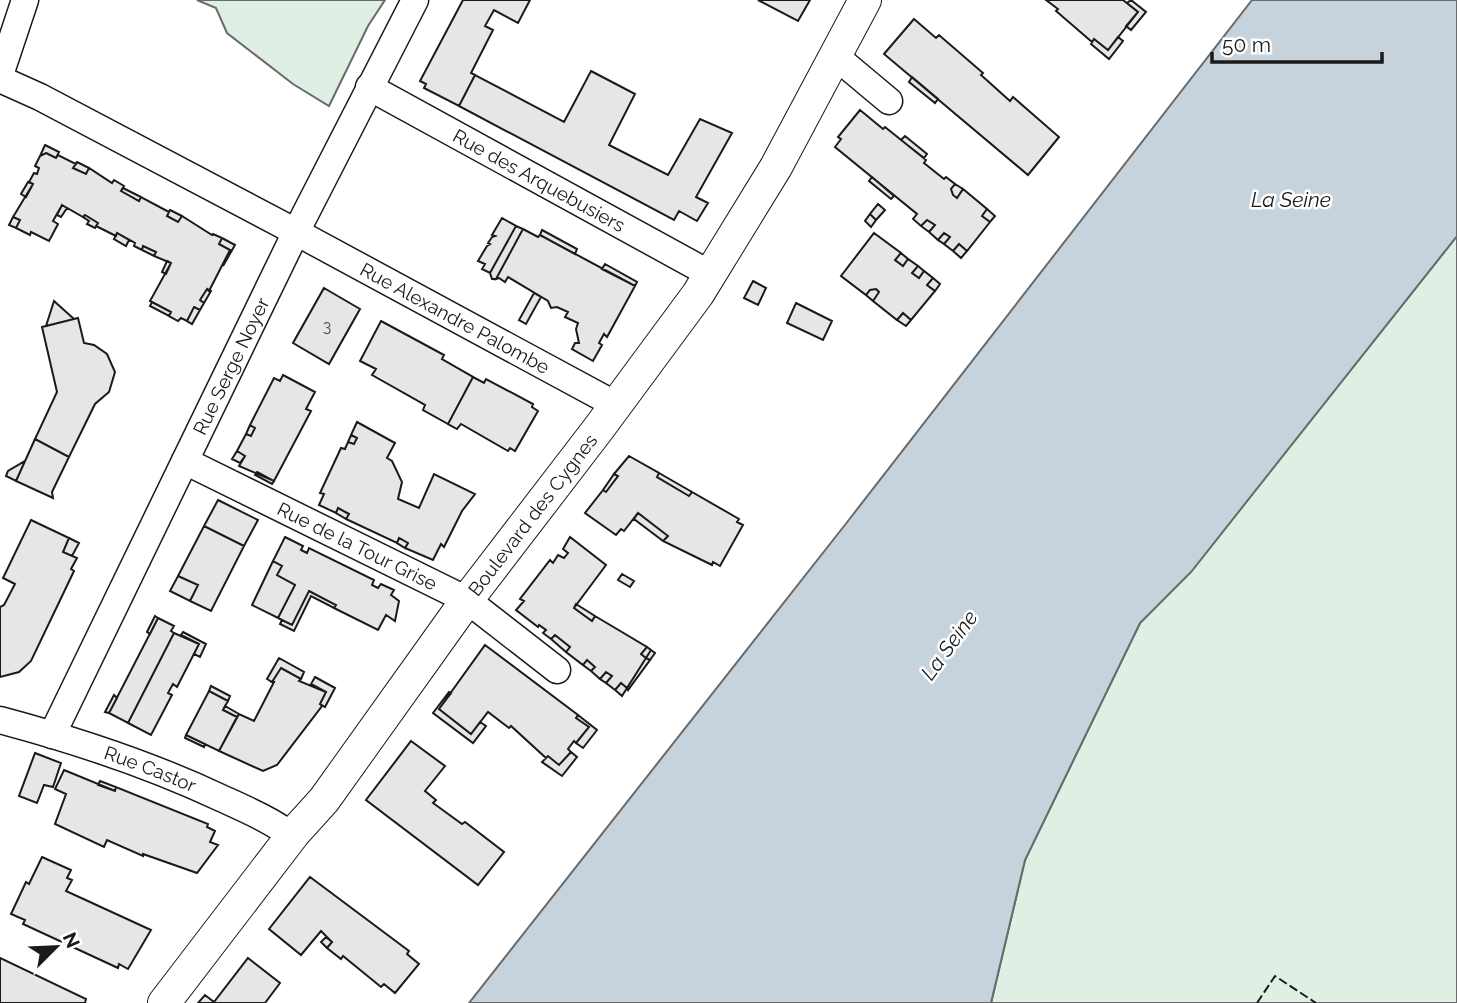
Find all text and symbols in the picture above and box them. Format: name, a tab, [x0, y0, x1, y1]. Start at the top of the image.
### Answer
scale bar	[1212, 21, 1382, 65]
text: 50 m	[1222, 32, 1271, 57]
street label: Rue des Arquebusiers	[449, 124, 629, 236]
water label: La Seine	[1251, 187, 1331, 212]
street label: Rue Alexandre Palombe	[357, 258, 553, 378]
street label: Rue Serge Noyer	[188, 294, 274, 438]
house number: 3	[323, 317, 331, 336]
street label: Boulevard des Cygnes	[464, 429, 601, 600]
street label: Rue de la Tour Grise	[274, 497, 441, 594]
water label: La Seine	[915, 605, 983, 685]
street label: Rue Castor	[102, 741, 200, 797]
north arrow	[21, 912, 91, 982]
text: N	[59, 929, 85, 951]

